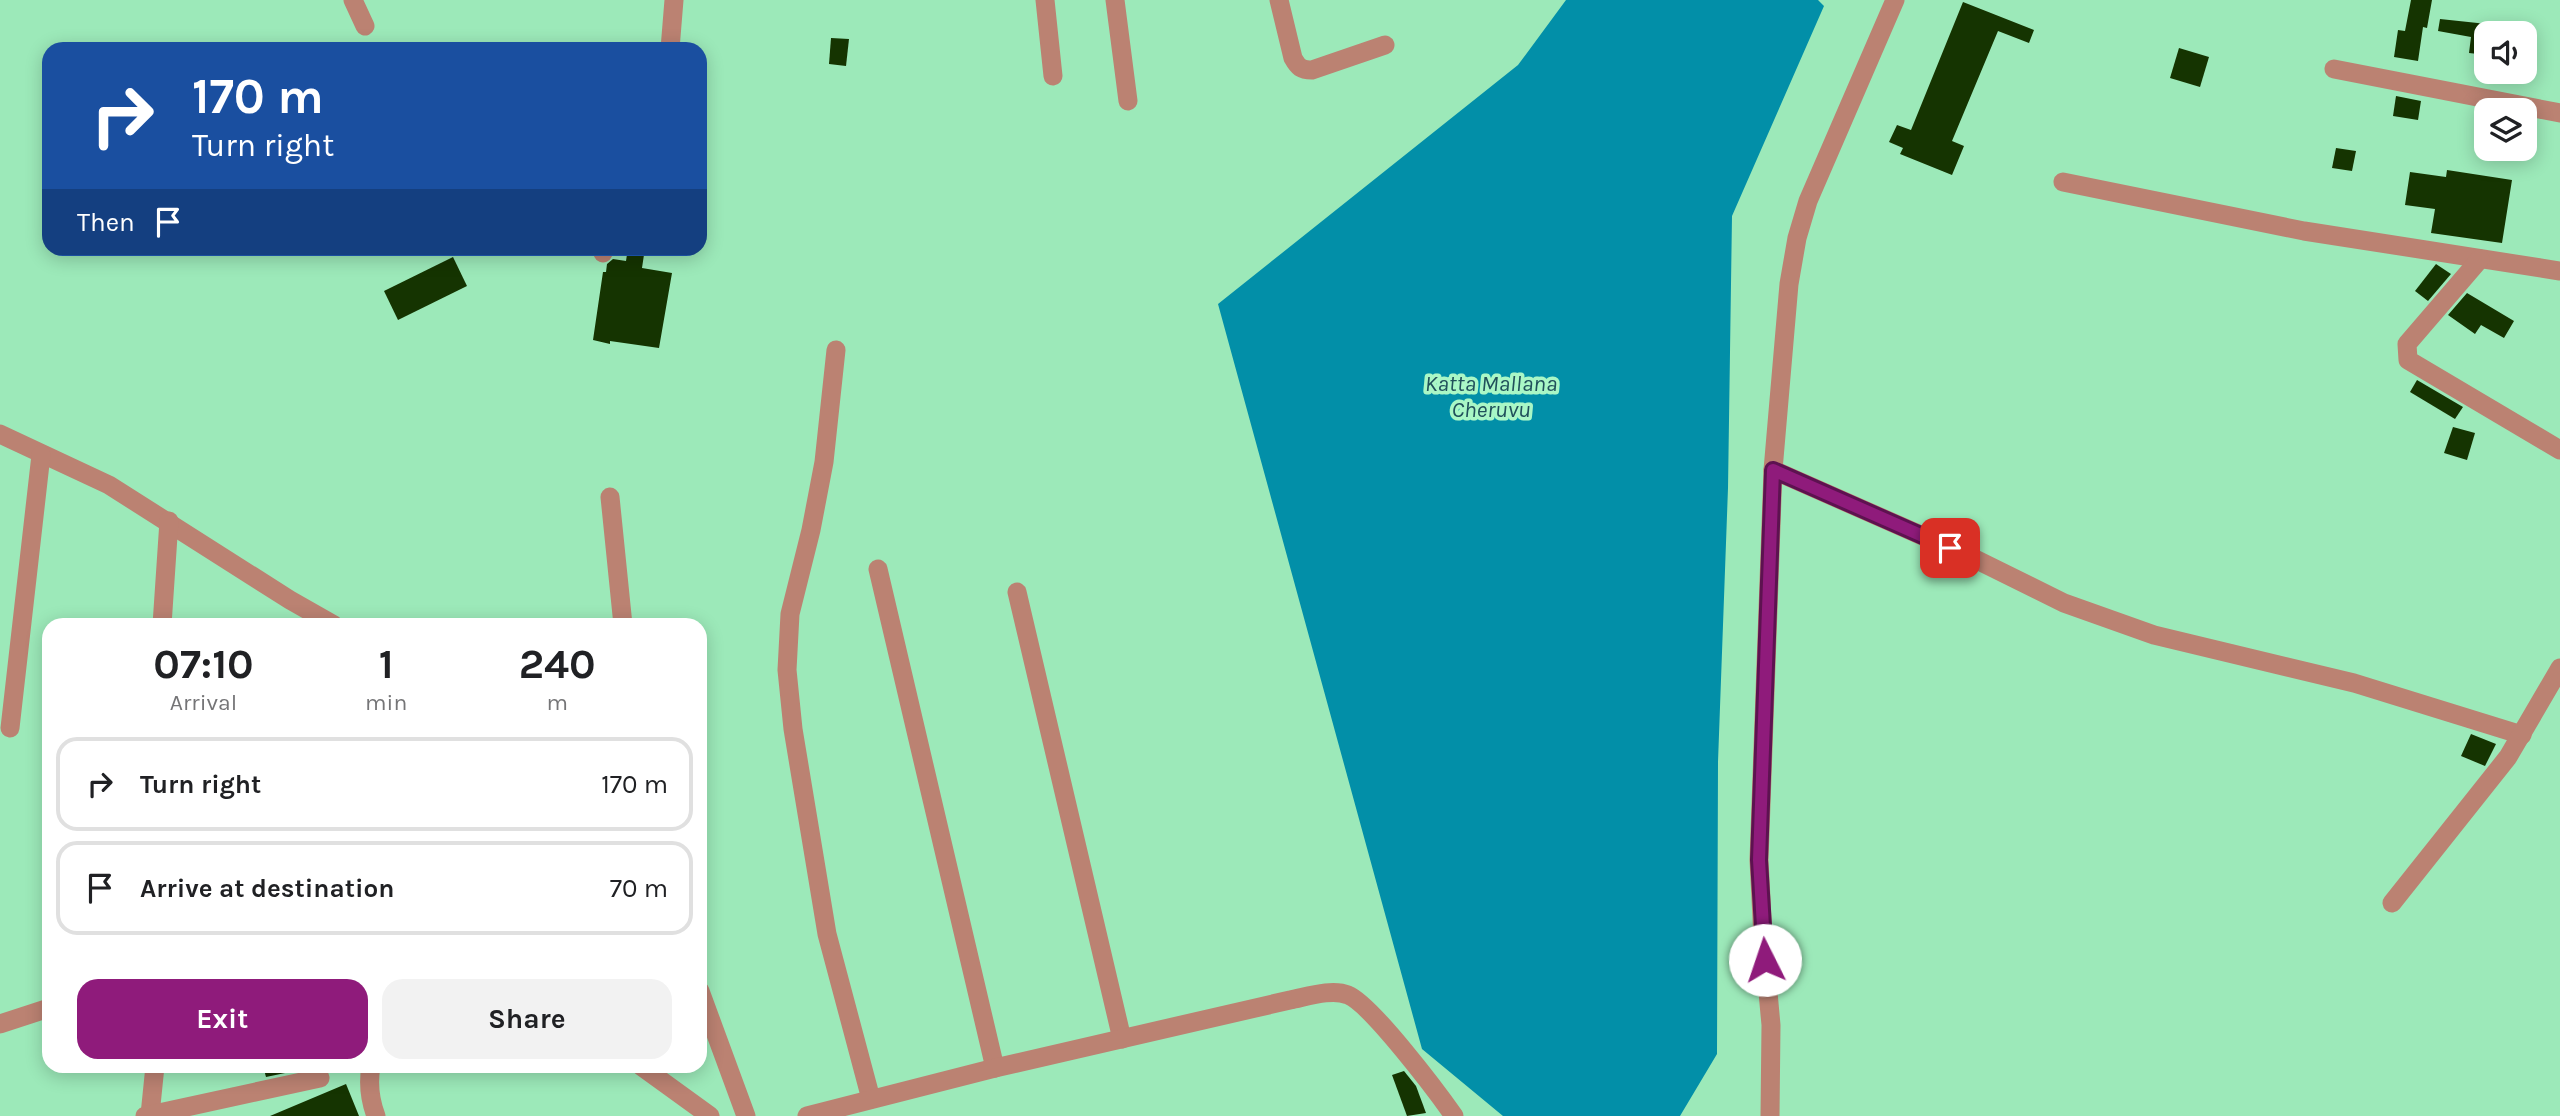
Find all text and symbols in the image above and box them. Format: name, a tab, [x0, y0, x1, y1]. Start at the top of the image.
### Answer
map controls	[2474, 21, 2537, 161]
button: sound	[2474, 21, 2537, 84]
text: 170 m	[192, 68, 324, 125]
icon: right	[77, 70, 168, 161]
button: layers	[2474, 98, 2537, 161]
text: Turn right	[192, 127, 334, 164]
icon: arrive	[149, 203, 187, 241]
text: Then	[77, 207, 135, 238]
water label: Katta Mallana Cheruvu	[1425, 370, 1557, 423]
pin	[1920, 518, 1980, 578]
icon: arrive	[1931, 529, 1969, 567]
text: 07:10	[153, 639, 254, 689]
text: 1	[379, 639, 394, 689]
text: 240	[519, 639, 596, 689]
text: Arrival	[170, 689, 237, 716]
text: min	[365, 689, 407, 716]
text: m	[546, 689, 568, 716]
icon: right	[81, 765, 119, 803]
text: Turn right	[140, 769, 261, 800]
text: 170 m	[601, 769, 668, 800]
icon: arrive	[81, 869, 119, 907]
text: Arrive at destination	[140, 873, 394, 904]
text: 70 m	[610, 873, 668, 904]
position arrow	[1728, 923, 1802, 997]
button: Exit	[77, 979, 368, 1059]
button: Share	[382, 979, 672, 1059]

